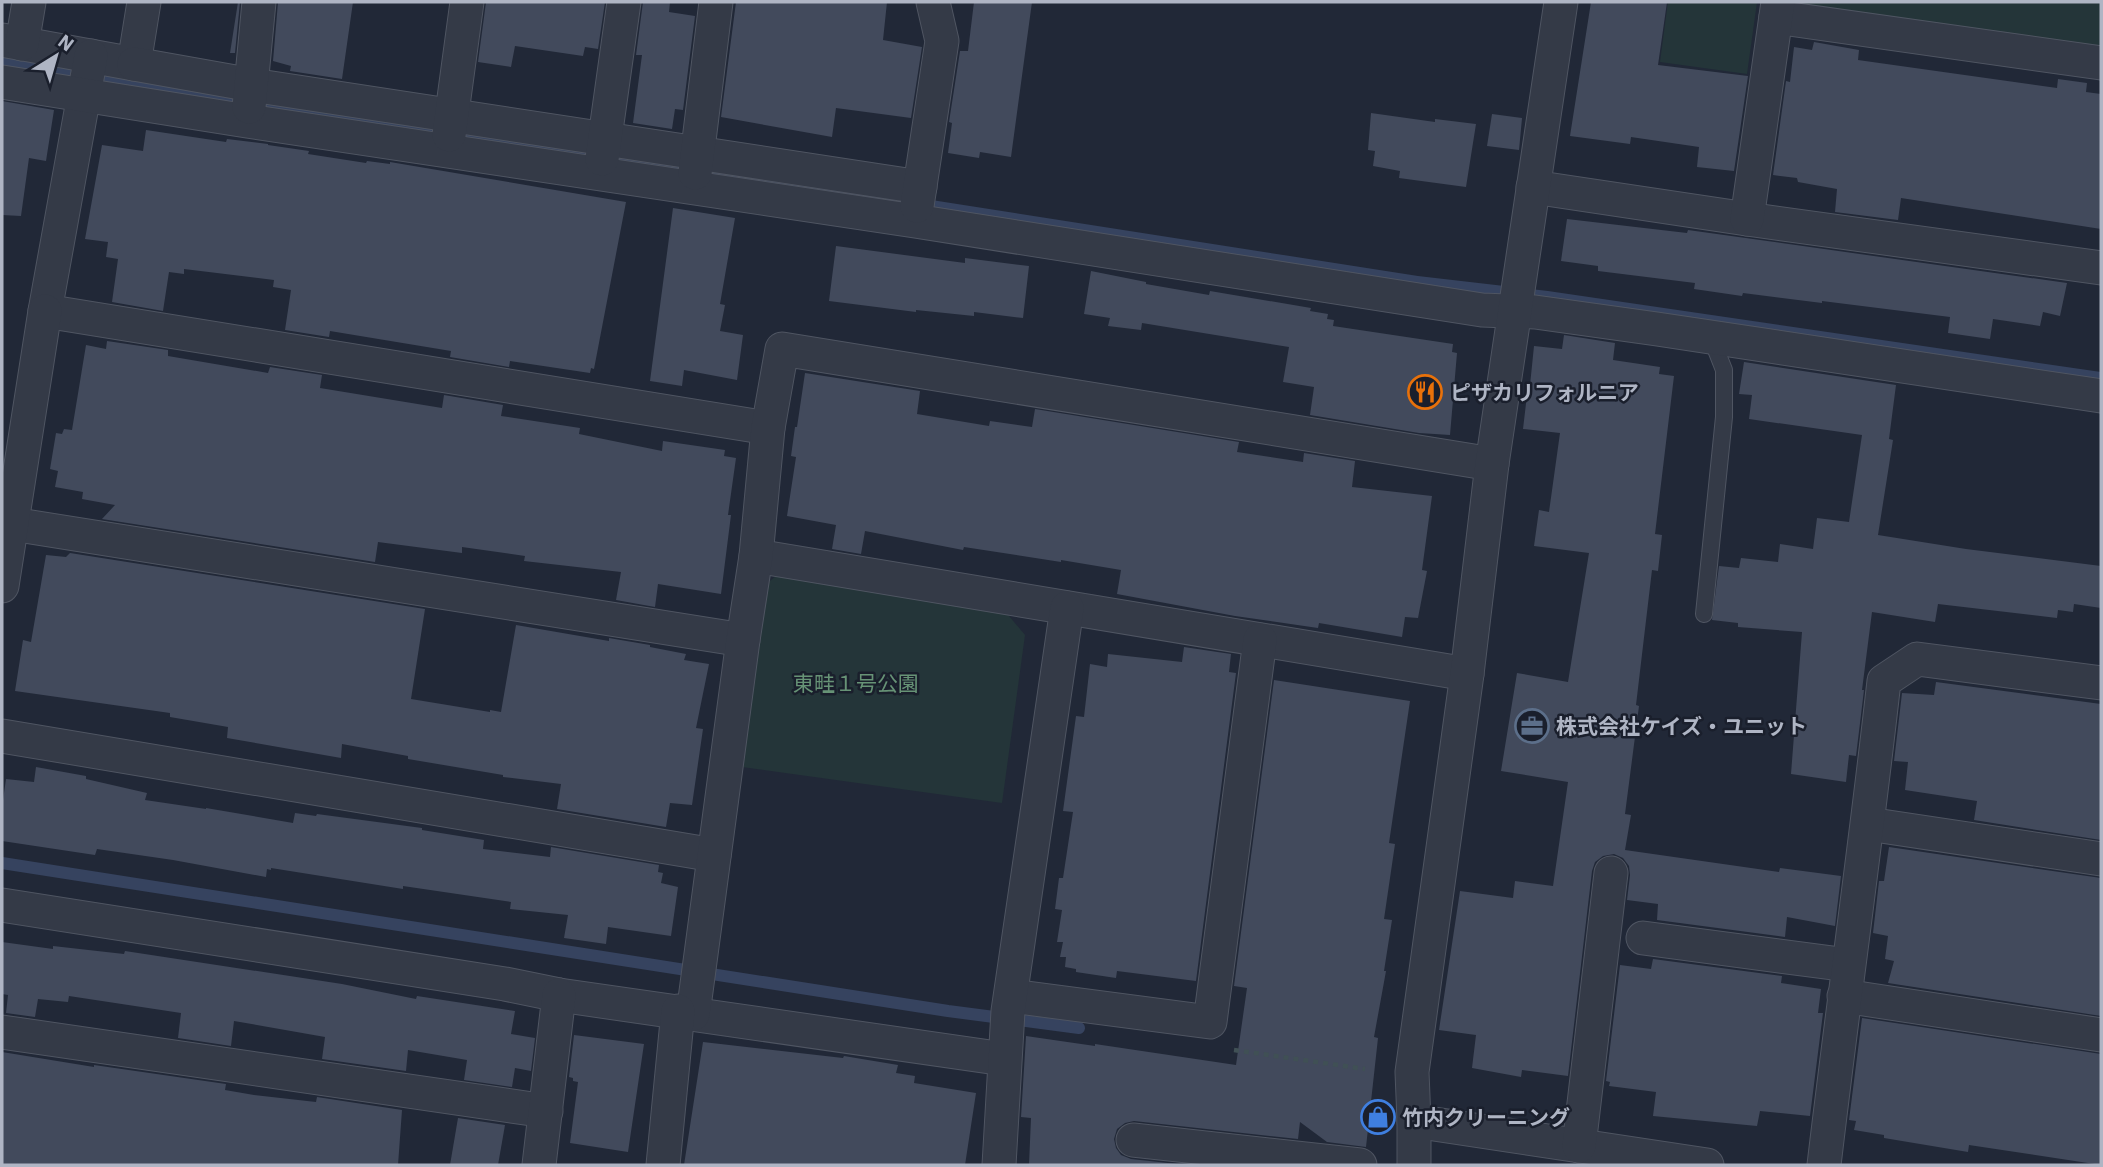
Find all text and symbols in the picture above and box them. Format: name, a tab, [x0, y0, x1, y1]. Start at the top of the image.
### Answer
north arrow	[21, 21, 91, 91]
text: N	[54, 29, 79, 56]
restaurant icon: ピザカリフォルニア	[1406, 373, 1444, 411]
place label: ピザカリフォルニア	[1450, 378, 1639, 406]
park label: 東畦１号公園	[793, 669, 919, 697]
office icon: 株式会社ケイズ・ユニット	[1513, 707, 1551, 745]
place label: 株式会社ケイズ・ユニット	[1556, 712, 1807, 740]
shop icon: 竹内クリーニング	[1359, 1098, 1397, 1136]
place label: 竹内クリーニング	[1402, 1103, 1570, 1131]

